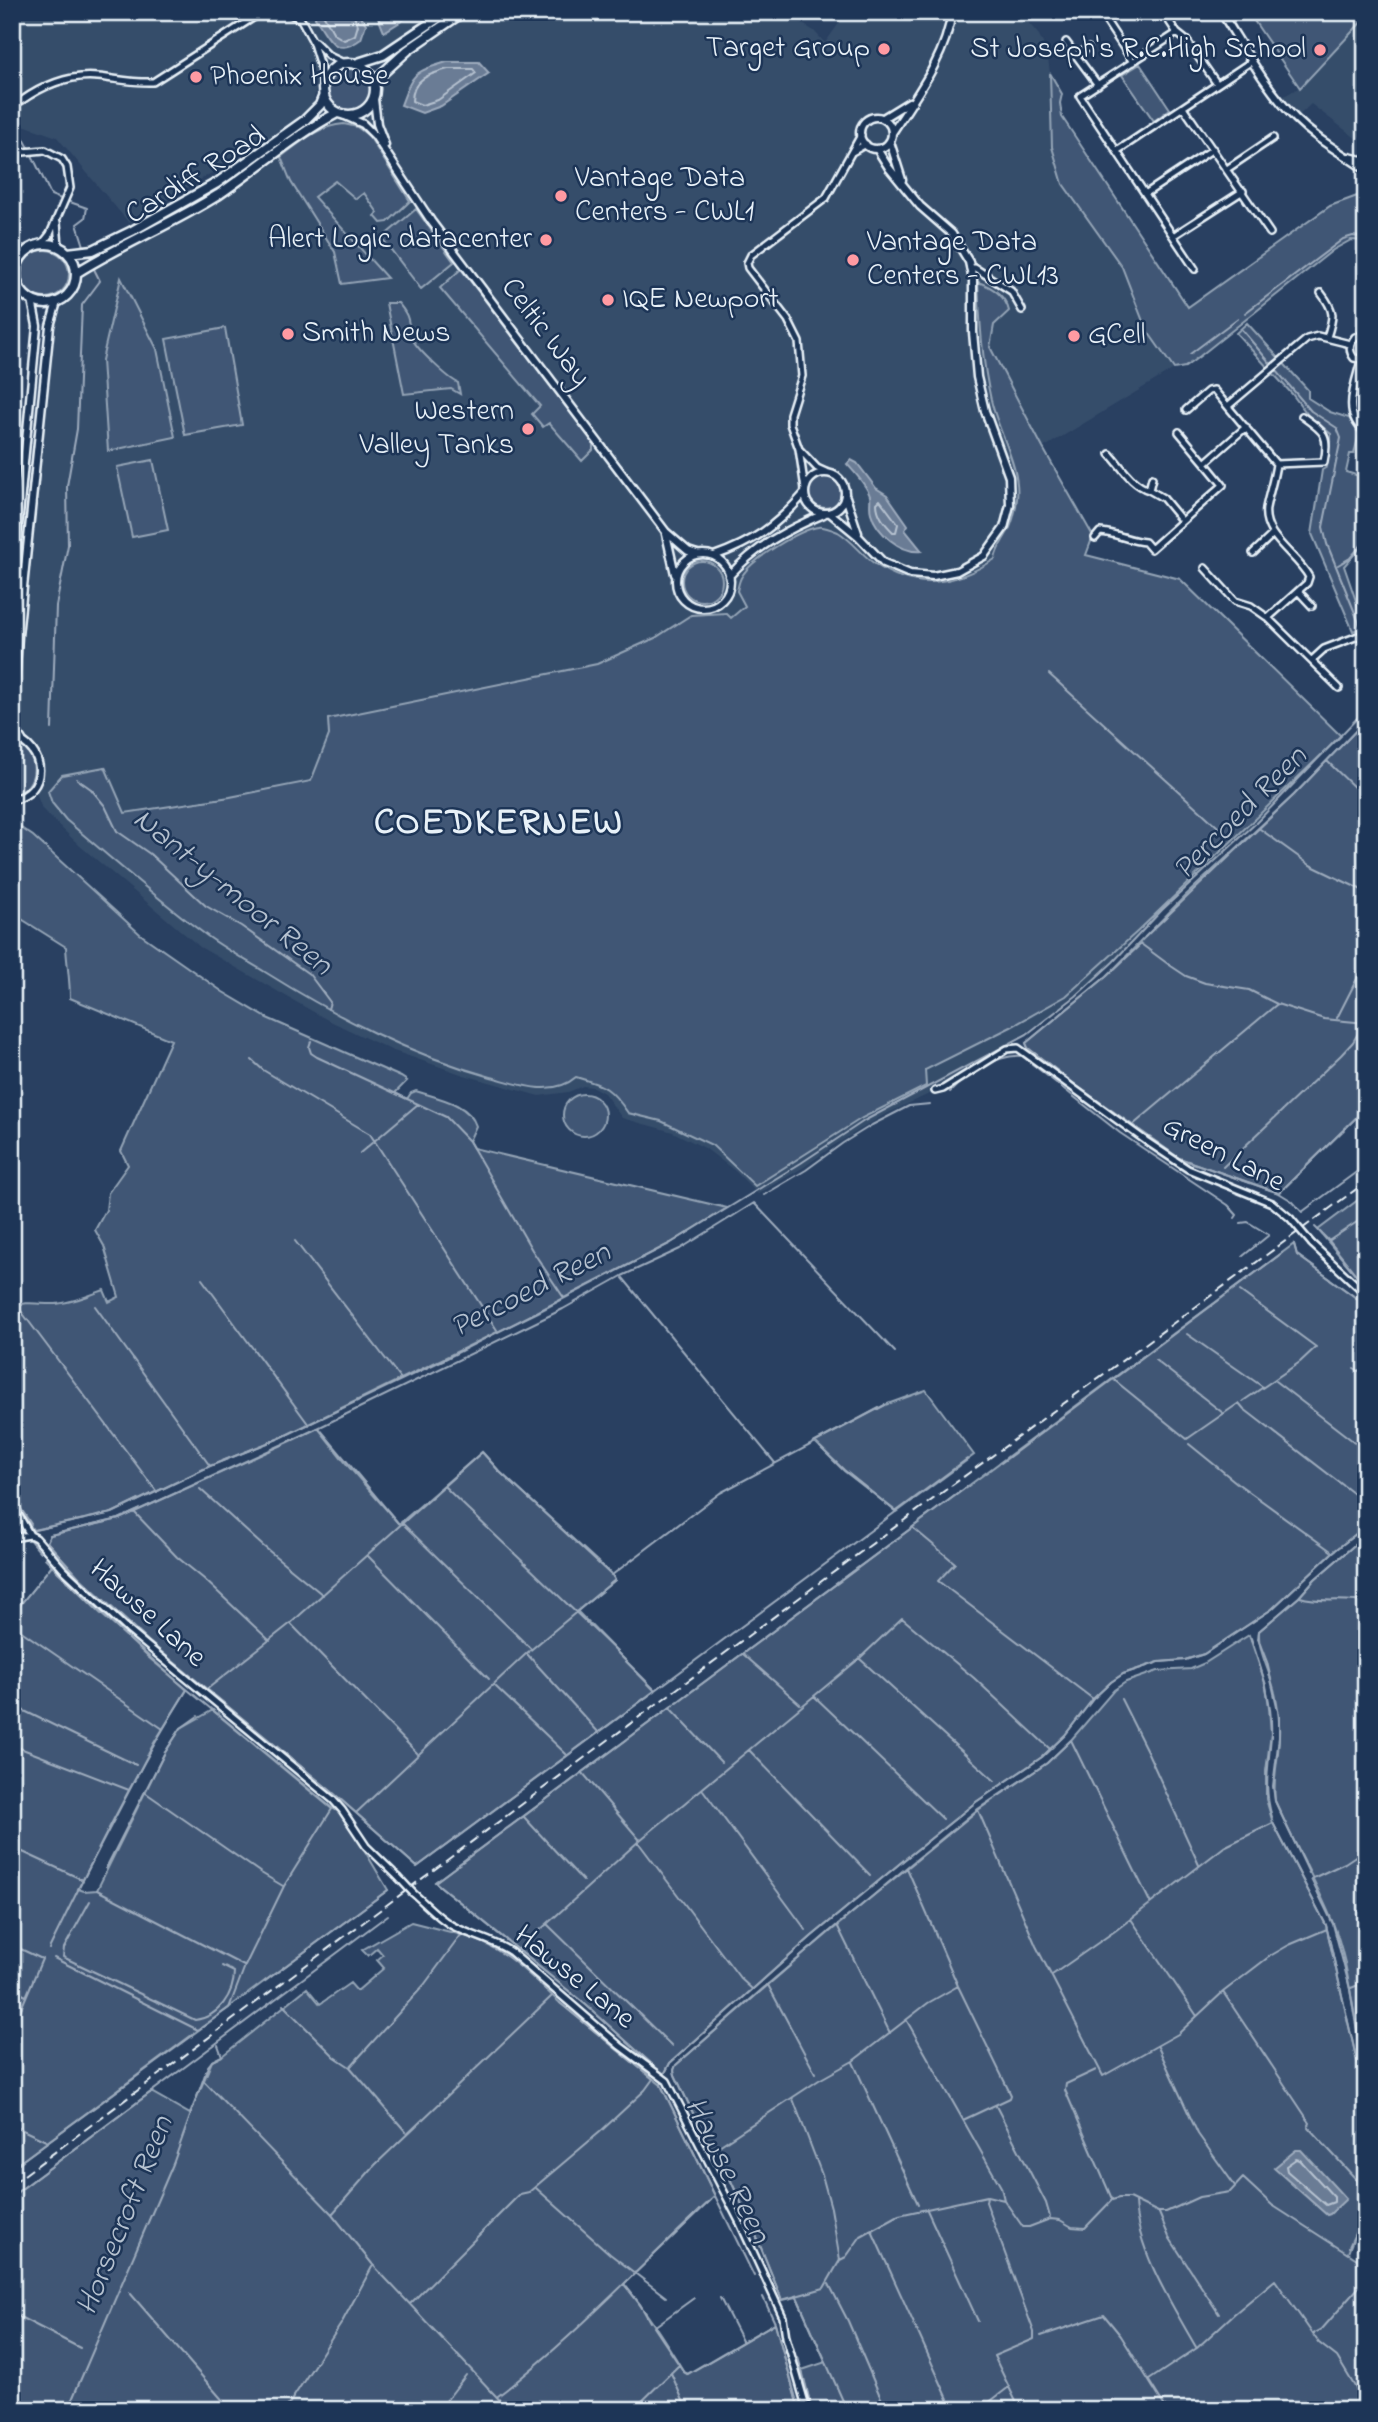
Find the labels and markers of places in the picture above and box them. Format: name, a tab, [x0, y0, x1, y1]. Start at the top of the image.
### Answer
place label: Target Group	[706, 27, 870, 71]
place label: St Joseph's R.C.High School	[970, 28, 1306, 72]
marker: Target Group	[876, 41, 892, 57]
marker: St Joseph's R.C.High School	[1312, 42, 1328, 58]
place label: Phoenix House	[210, 55, 389, 99]
marker: Phoenix House	[188, 69, 204, 85]
place label: Vantage Data Centers - CWL1	[574, 157, 754, 235]
marker: Vantage Data Centers - CWL1	[553, 188, 569, 204]
place label: Alert Logic datacenter	[268, 218, 533, 262]
place label: Vantage Data Centers - CWL13	[866, 221, 1059, 299]
marker: Alert Logic datacenter	[538, 232, 554, 248]
marker: Vantage Data Centers - CWL13	[845, 252, 861, 268]
place label: IQE Newport	[622, 278, 779, 322]
marker: IQE Newport	[600, 292, 616, 308]
place label: Smith News	[302, 312, 450, 356]
place label: GCell	[1088, 314, 1146, 358]
marker: Smith News	[280, 326, 296, 342]
marker: GCell	[1066, 328, 1082, 344]
place label: Western Valley Tanks	[358, 390, 514, 468]
marker: Western Valley Tanks	[520, 421, 536, 437]

